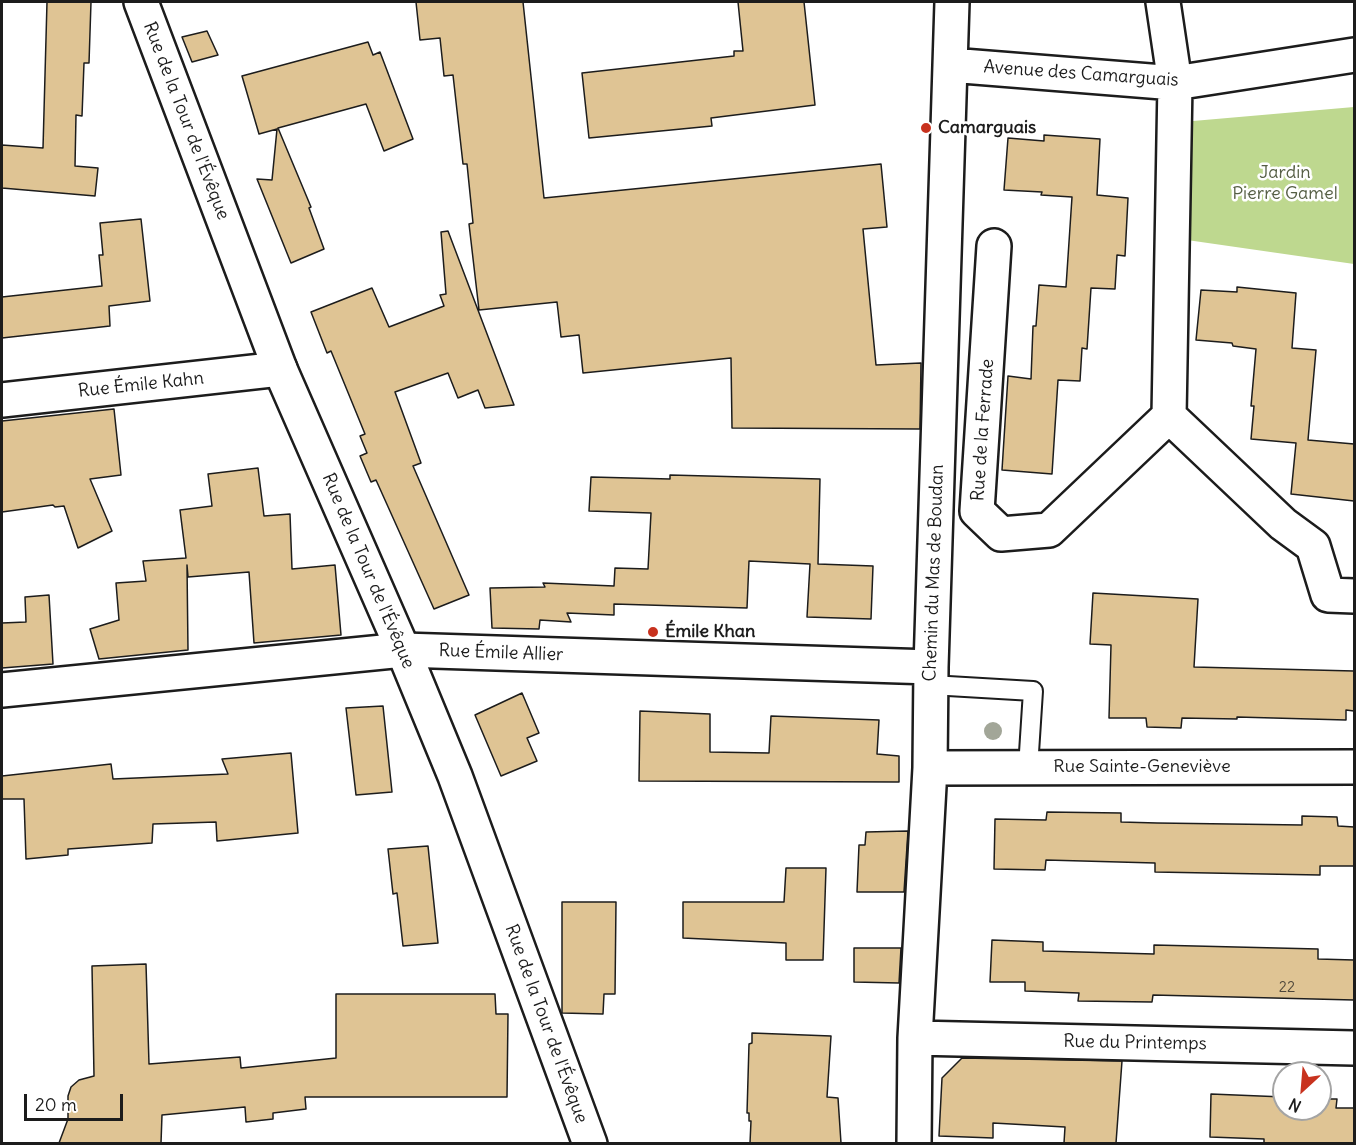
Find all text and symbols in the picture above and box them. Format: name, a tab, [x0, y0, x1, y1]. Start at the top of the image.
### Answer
street label: Rue de la Tour de l'Évêque	[138, 19, 234, 223]
street label: Avenue des Camarguais	[983, 56, 1179, 92]
place label: Camarguais	[938, 117, 1036, 139]
marker: Camarguais	[919, 121, 933, 135]
park label: Jardin Pierre Gamel	[1232, 162, 1338, 204]
street label: Rue de la Ferrade	[967, 358, 999, 502]
street label: Rue Émile Kahn	[77, 368, 205, 402]
street label: Chemin du Mas de Boudan	[919, 464, 949, 682]
street label: Rue de la Tour de l'Évêque	[317, 470, 419, 672]
place label: Émile Khan	[665, 621, 756, 643]
marker: Émile Khan	[646, 625, 660, 639]
street label: Rue Émile Allier	[438, 640, 564, 666]
street label: Rue Sainte-Geneviève	[1053, 756, 1231, 778]
street label: Rue de la Tour de l'Évêque	[500, 922, 592, 1126]
house number: 22	[1279, 979, 1295, 997]
street label: Rue du Printemps	[1063, 1031, 1207, 1055]
north arrow	[1272, 1061, 1332, 1121]
scale bar	[27, 1082, 126, 1120]
text: 20 m	[35, 1093, 77, 1116]
text: N	[1286, 1094, 1304, 1117]

